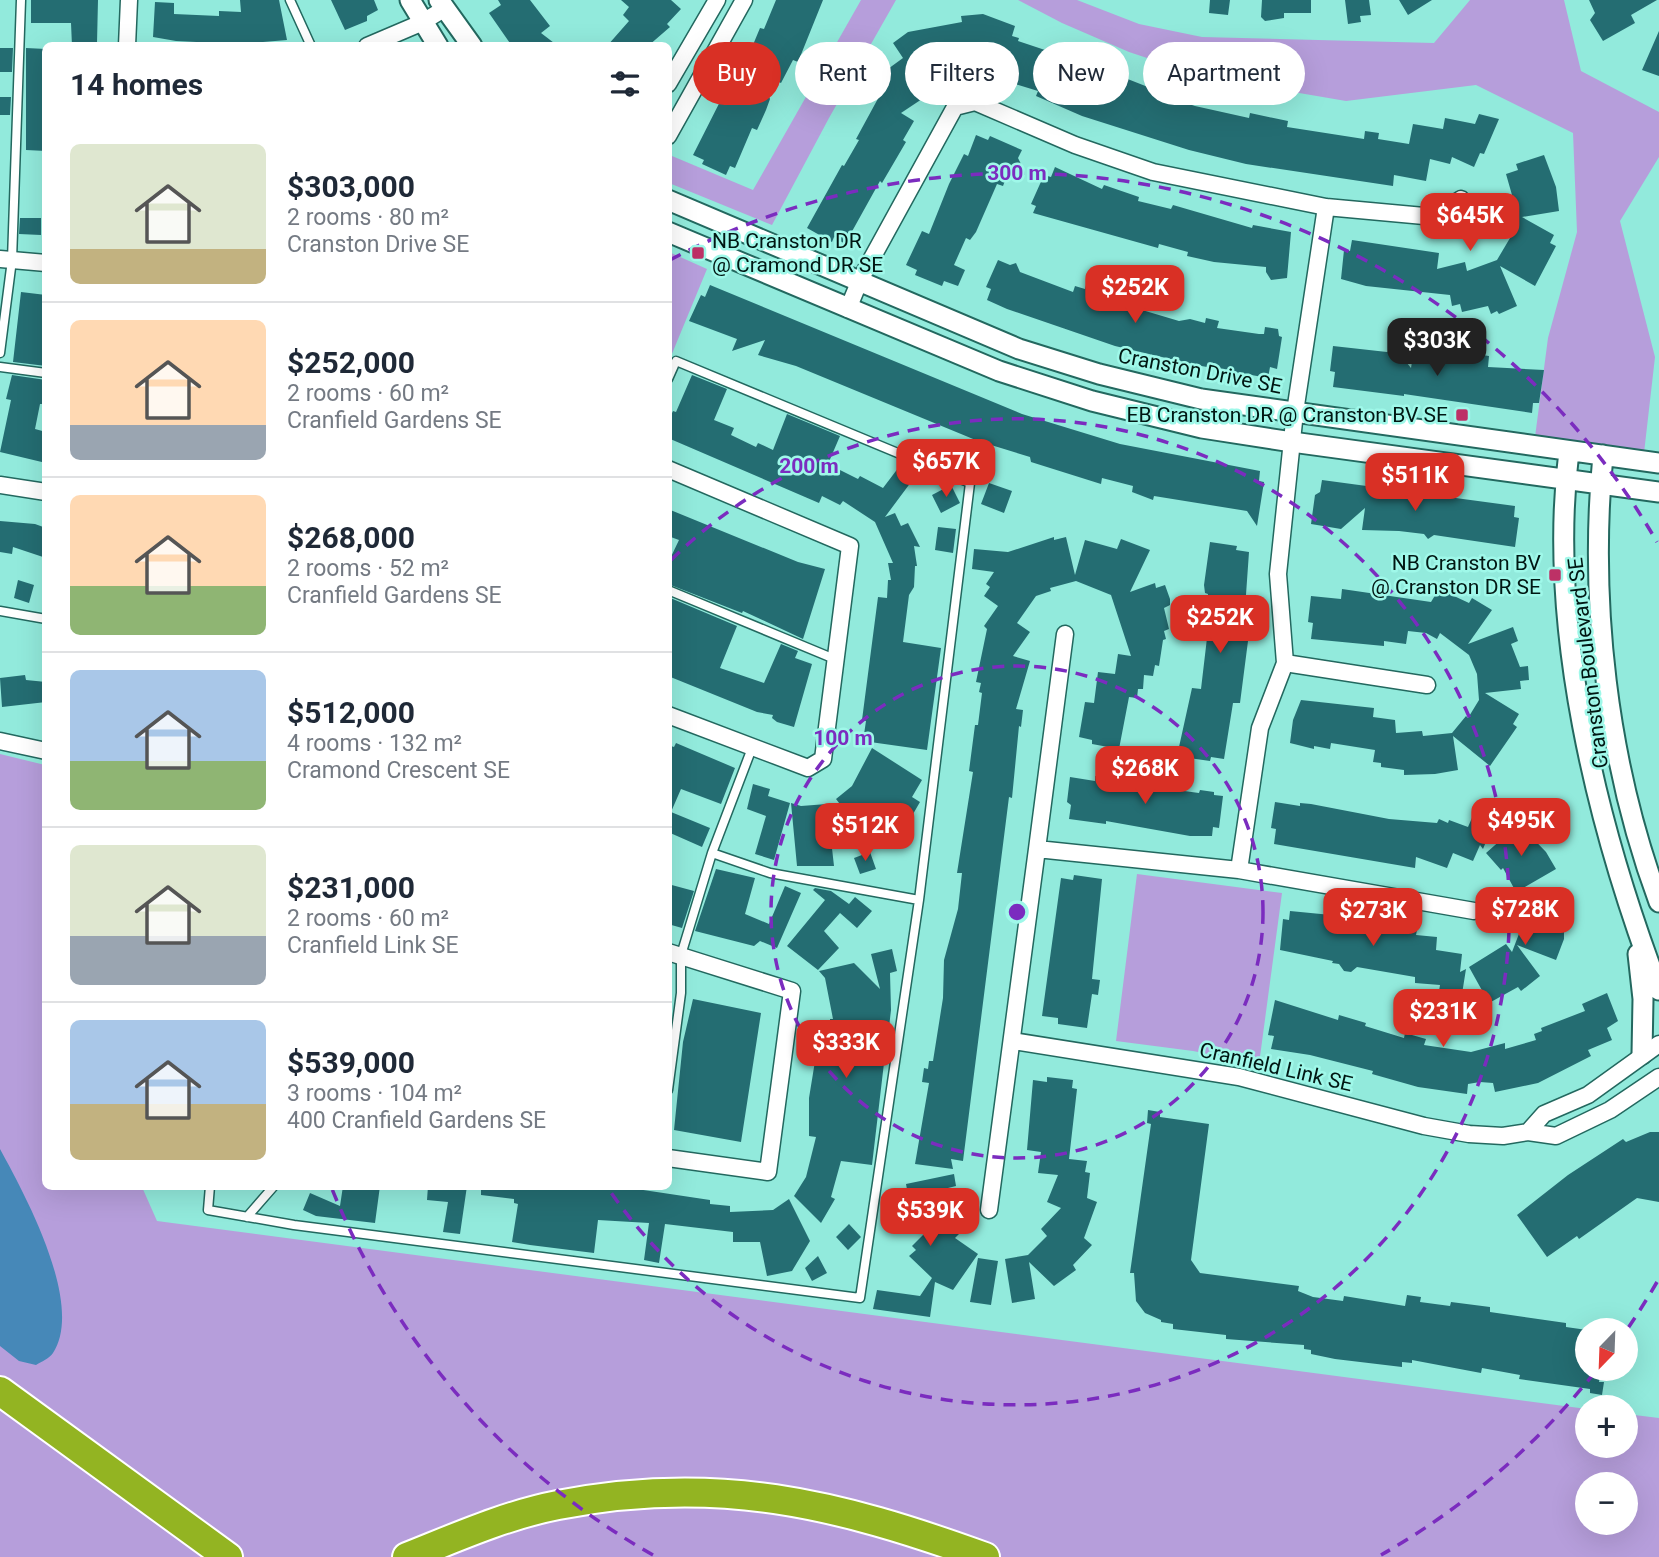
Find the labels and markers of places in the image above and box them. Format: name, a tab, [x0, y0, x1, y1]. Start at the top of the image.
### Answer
pin: $645K	[1421, 194, 1519, 253]
place label: NB Cranston DR @ Cramond DR SE	[712, 229, 883, 277]
marker: NB Cranston DR @ Cramond DR SE	[690, 245, 706, 261]
pin: $252K	[1086, 266, 1184, 325]
pin: $303K	[1388, 318, 1486, 378]
place label: EB Cranston DR @ Cranston BV SE	[1127, 403, 1448, 427]
marker: EB Cranston DR @ Cranston BV SE	[1454, 407, 1470, 423]
pin: $657K	[897, 440, 995, 499]
pin: $511K	[1366, 454, 1464, 513]
place label: NB Cranston BV @ Cranston DR SE	[1371, 551, 1542, 599]
marker: NB Cranston BV @ Cranston DR SE	[1547, 567, 1563, 583]
pin: $252K	[1171, 596, 1269, 655]
pin: $268K	[1096, 746, 1194, 806]
pin: $495K	[1472, 798, 1570, 858]
pin: $512K	[816, 804, 914, 863]
pin: $273K	[1324, 888, 1422, 948]
pin: $728K	[1476, 888, 1574, 947]
centre of rings	[1005, 900, 1029, 924]
pin: $231K	[1394, 990, 1492, 1049]
pin: $333K	[797, 1020, 895, 1080]
pin: $539K	[881, 1188, 979, 1248]

